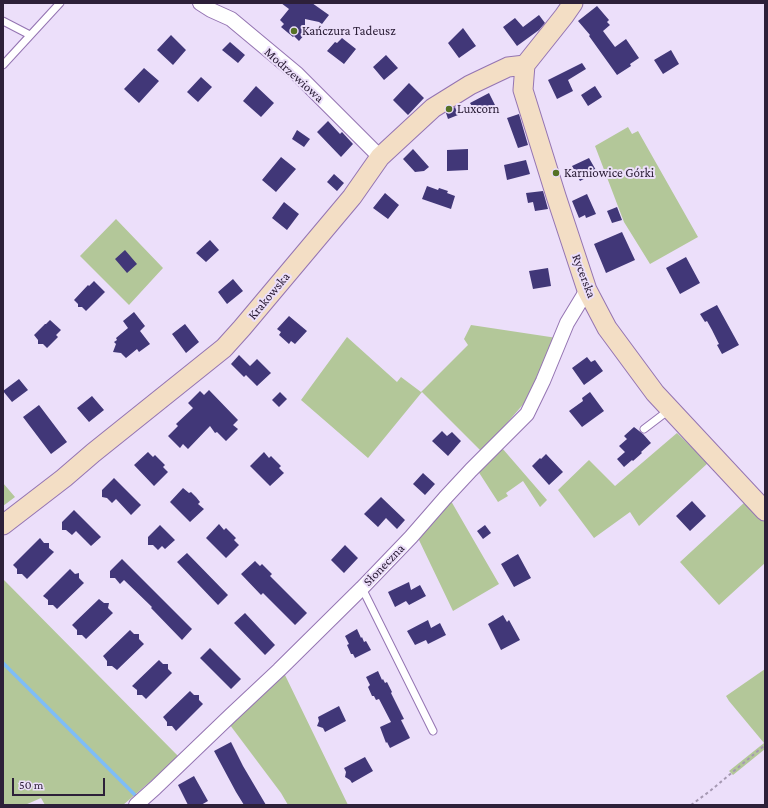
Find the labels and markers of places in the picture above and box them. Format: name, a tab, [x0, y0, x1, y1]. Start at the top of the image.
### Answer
place label: Kańczura Tadeusz	[302, 23, 396, 39]
marker: Kańczura Tadeusz	[289, 26, 299, 36]
place label: Luxcorn	[457, 101, 500, 117]
marker: Luxcorn	[444, 104, 454, 114]
place label: Karniowice Górki	[564, 165, 654, 181]
marker: Karniowice Górki	[551, 168, 561, 178]

